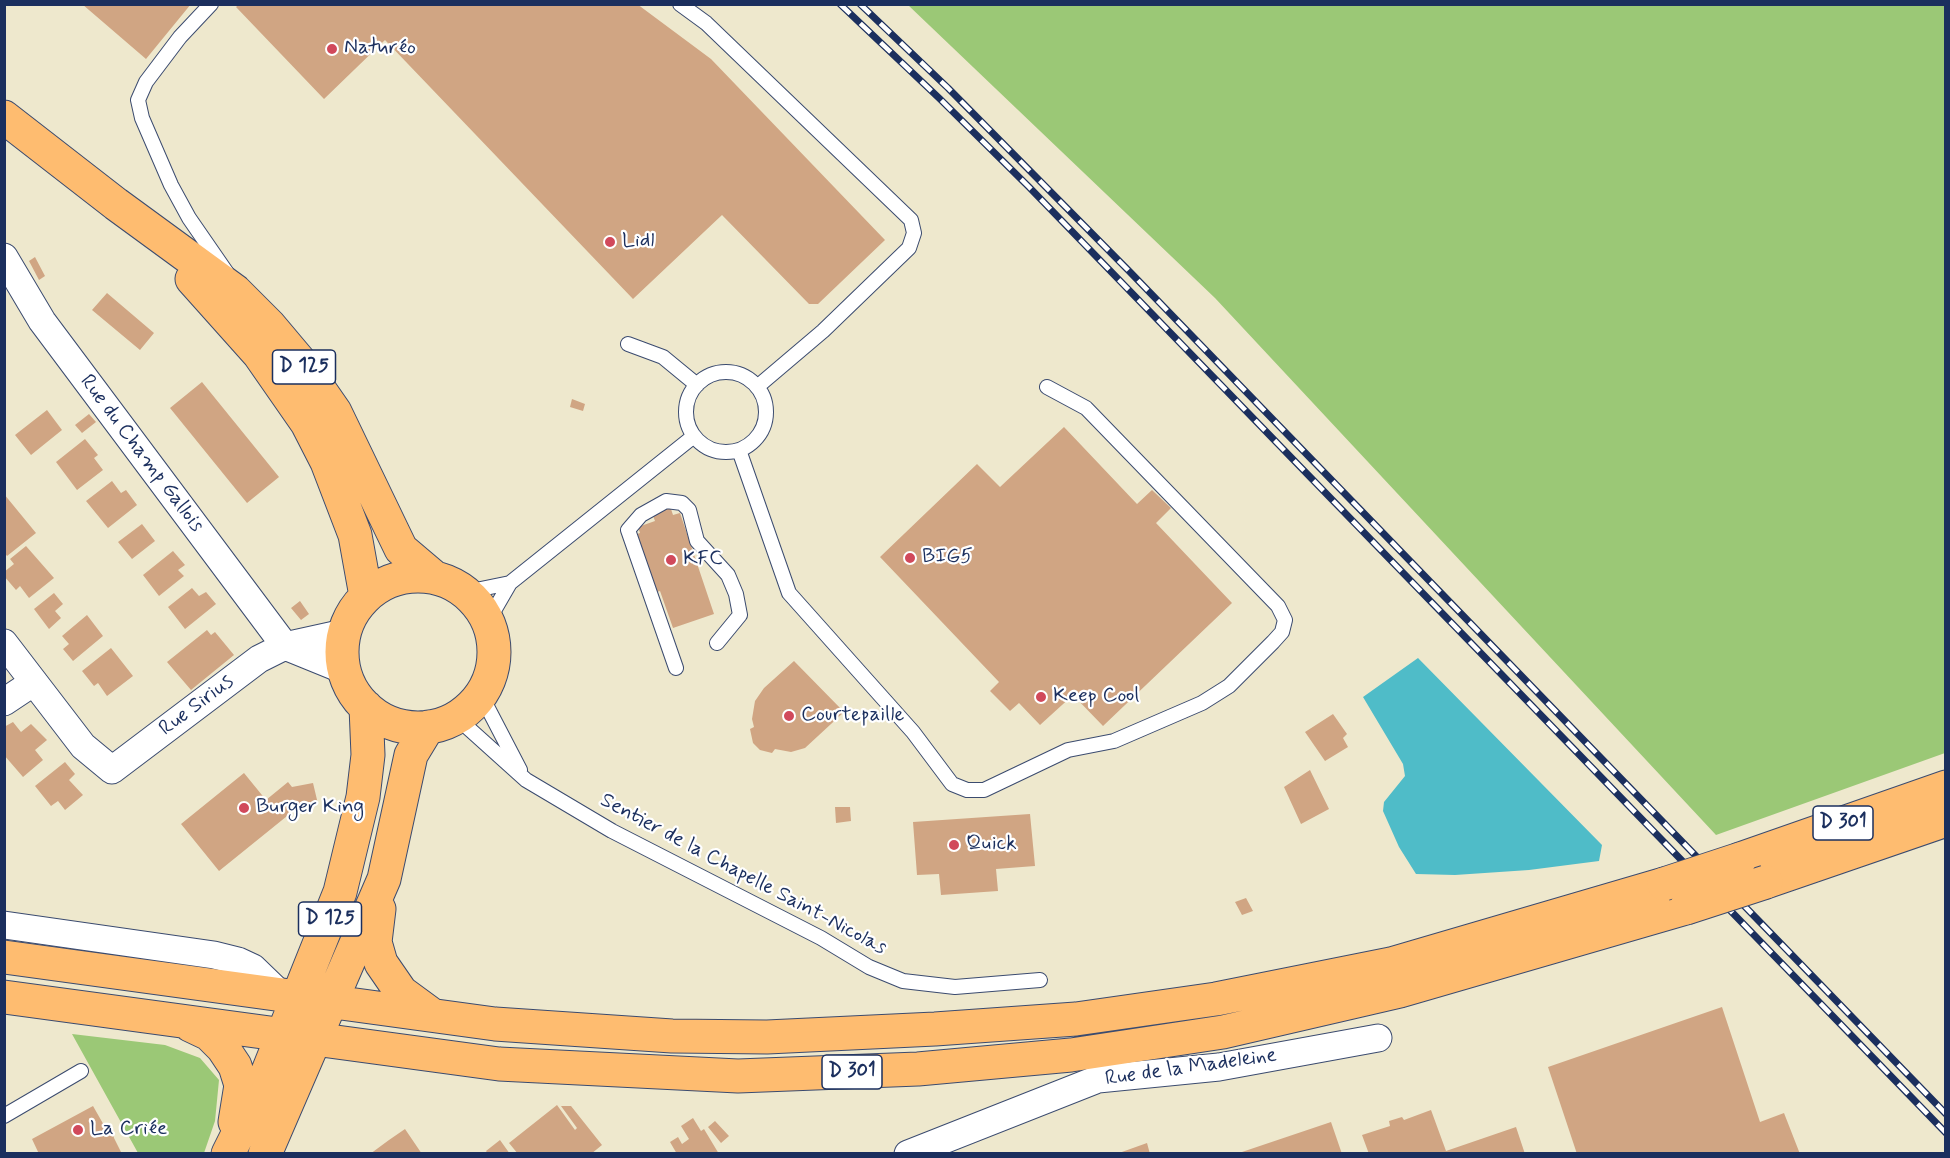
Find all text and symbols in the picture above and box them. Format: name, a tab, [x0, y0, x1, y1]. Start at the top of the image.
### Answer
place label: Naturéo	[344, 36, 416, 62]
marker: Naturéo	[325, 42, 339, 56]
place label: Lidl	[622, 229, 654, 255]
marker: Lidl	[603, 235, 617, 249]
road number: D 125	[272, 350, 336, 384]
street label: Rue du Champ Gallois	[73, 370, 209, 538]
place label: BIG5	[922, 545, 973, 571]
place label: KFC	[683, 547, 723, 573]
marker: BIG5	[903, 551, 917, 565]
marker: KFC	[664, 553, 678, 567]
street label: Rue Sirius	[155, 670, 239, 742]
place label: Keep Cool	[1053, 684, 1139, 710]
marker: Keep Cool	[1034, 690, 1048, 704]
place label: Courtepaille	[801, 703, 904, 729]
marker: Courtepaille	[782, 709, 796, 723]
street label: Sentier de la Chapelle Saint-Nicolas	[595, 789, 891, 961]
place label: Burger King	[256, 795, 364, 821]
marker: Burger King	[237, 801, 251, 815]
road number: D 301	[1813, 806, 1873, 840]
place label: Quick	[966, 832, 1017, 858]
marker: Quick	[947, 838, 961, 852]
road number: D 125	[298, 902, 362, 936]
street label: Rue de la Madeleine	[1104, 1043, 1278, 1093]
road number: D 301	[822, 1055, 882, 1089]
place label: La Criée	[90, 1117, 167, 1143]
marker: La Criée	[71, 1123, 85, 1137]

